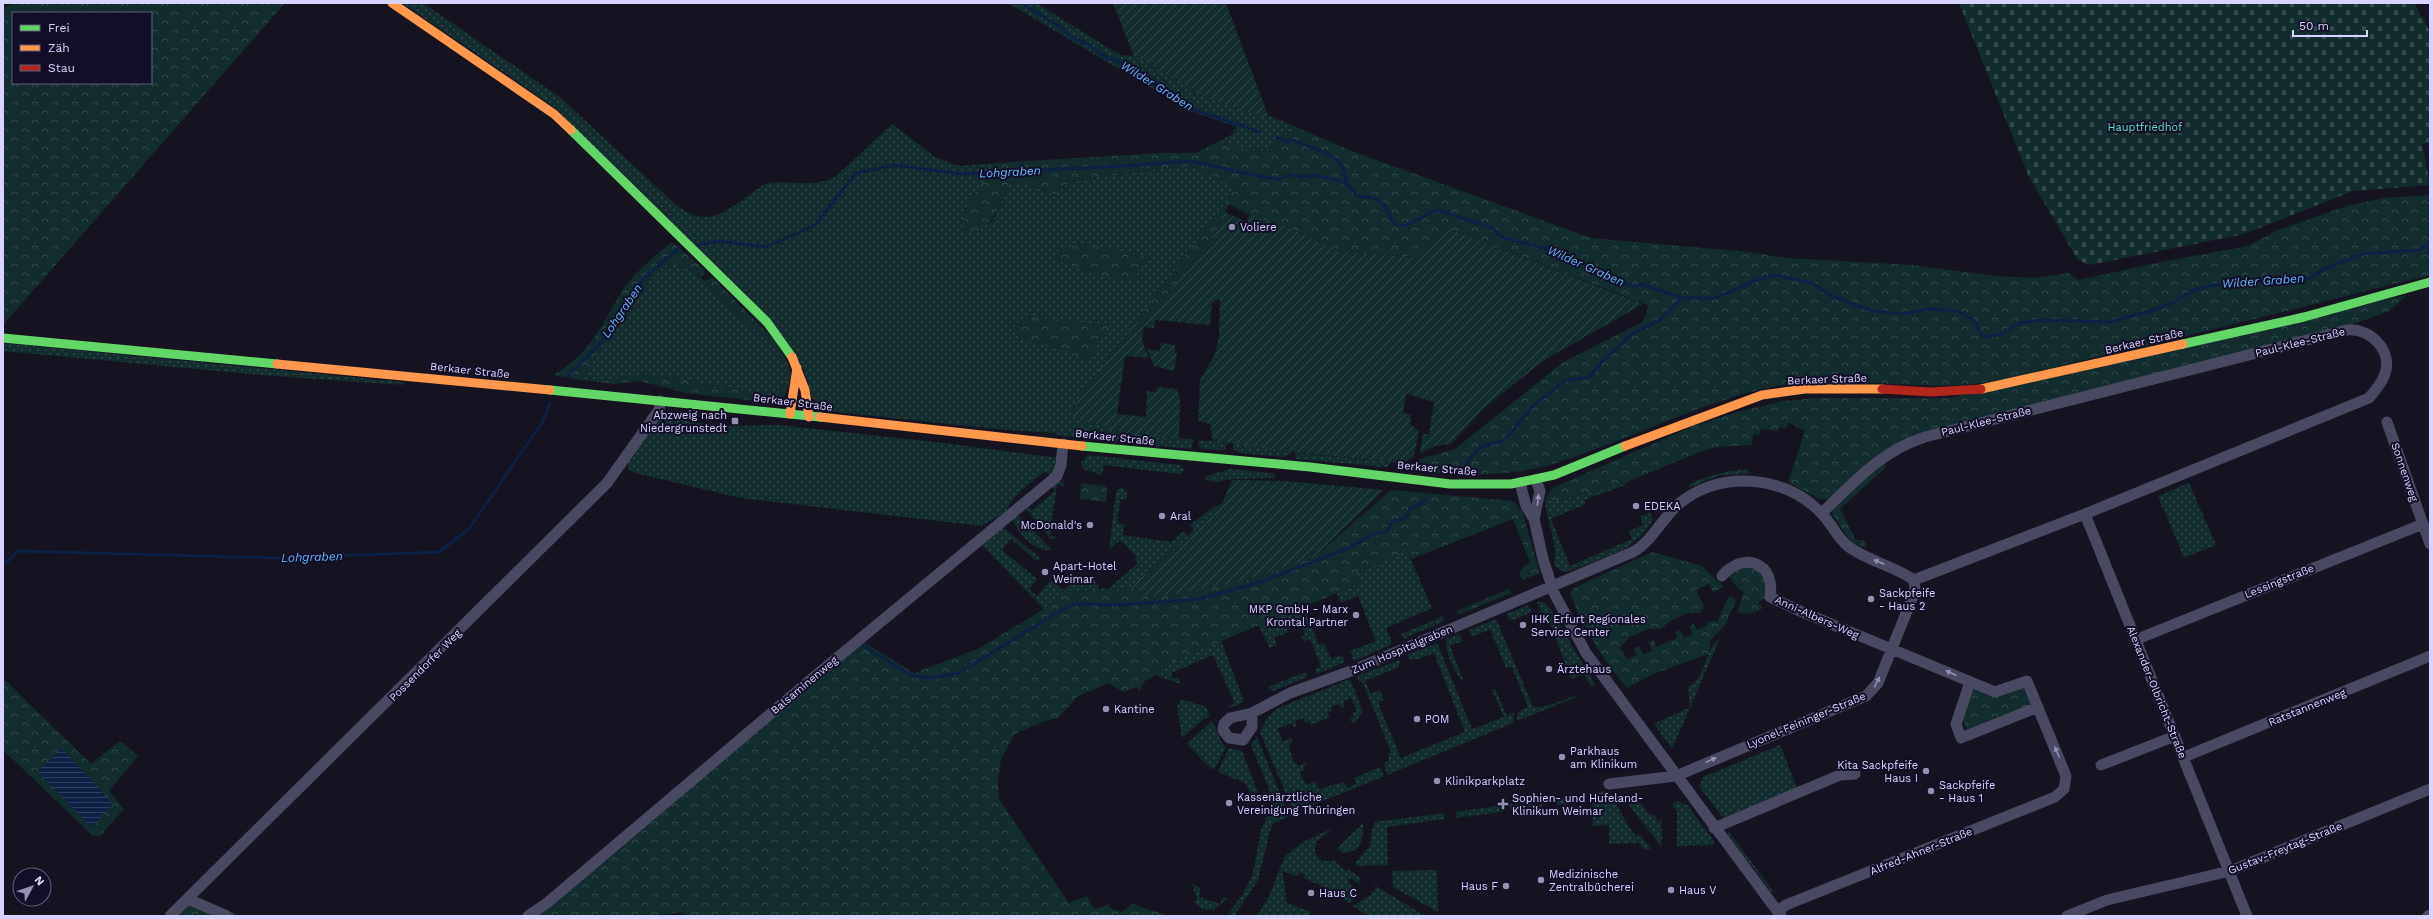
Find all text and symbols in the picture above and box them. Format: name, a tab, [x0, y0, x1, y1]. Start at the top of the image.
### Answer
legend	[12, 12, 152, 84]
scale bar	[2293, 12, 2367, 38]
text: 50 m	[2299, 19, 2329, 33]
text: Frei	[48, 21, 70, 35]
text: Zäh	[48, 41, 70, 55]
water label: Wilder Graben	[1118, 58, 1196, 114]
text: Stau	[48, 61, 75, 75]
park label: Hauptfriedhof	[2108, 121, 2183, 134]
water label: Lohgraben	[979, 163, 1041, 181]
place label: Voliere	[1240, 221, 1277, 234]
marker: Voliere	[1227, 222, 1237, 232]
water label: Wilder Graben	[1546, 243, 1626, 289]
water label: Wilder Graben	[2221, 271, 2305, 291]
water label: Lohgraben	[599, 281, 645, 341]
street label: Paul-Klee-Straße	[2254, 325, 2346, 360]
street label: Berkaer Straße	[2104, 326, 2185, 357]
street label: Berkaer Straße	[429, 360, 510, 381]
street label: Berkaer Straße	[1787, 372, 1867, 387]
street label: Berkaer Straße	[752, 391, 833, 414]
street label: Paul-Klee-Straße	[1940, 404, 2032, 439]
place label: Abzweig nach Niedergrunstedt	[640, 409, 727, 435]
marker: Abzweig nach Niedergrunstedt	[730, 416, 740, 426]
street label: Berkaer Straße	[1074, 427, 1155, 448]
street label: Sonnenweg	[2388, 441, 2421, 504]
street label: Berkaer Straße	[1397, 459, 1477, 478]
one-way arrow	[1535, 493, 1542, 506]
place label: EDEKA	[1644, 500, 1680, 513]
marker: EDEKA	[1631, 501, 1641, 511]
place label: Aral	[1170, 510, 1192, 523]
marker: Aral	[1157, 511, 1167, 521]
place label: McDonald's	[1020, 519, 1082, 532]
marker: McDonald's	[1085, 520, 1095, 530]
water label: Lohgraben	[281, 549, 343, 565]
one-way arrow	[1874, 559, 1885, 565]
place label: Apart-Hotel Weimar	[1053, 560, 1117, 586]
street label: Lessingstraße	[2242, 562, 2316, 601]
marker: Apart-Hotel Weimar	[1040, 567, 1050, 577]
place label: Sackpfeife - Haus 2	[1879, 587, 1935, 613]
street label: Anni-Albers-Weg	[1773, 593, 1861, 642]
marker: Sackpfeife - Haus 2	[1866, 594, 1876, 604]
place label: MKP GmbH - Marx Krontal Partner	[1249, 603, 1349, 629]
marker: MKP GmbH - Marx Krontal Partner	[1351, 610, 1361, 620]
place label: IHK Erfurt Regionales Service Center	[1531, 613, 1646, 639]
marker: IHK Erfurt Regionales Service Center	[1518, 620, 1528, 630]
street label: Zum Hospitalgraben	[1350, 622, 1455, 677]
street label: Alexander-Olbricht-Straße	[2124, 624, 2189, 760]
street label: Possendorfer Weg	[387, 627, 464, 704]
street label: Balsaminenweg	[768, 654, 841, 717]
place label: Ärztehaus	[1557, 662, 1611, 676]
marker: Ärztehaus	[1544, 664, 1554, 674]
one-way arrow	[1945, 670, 1957, 677]
one-way arrow	[1874, 676, 1881, 688]
street label: Ratstannenweg	[2267, 686, 2348, 729]
street label: Lyonel-Feininger-Straße	[1745, 689, 1868, 751]
place label: Kantine	[1114, 703, 1155, 716]
marker: Kantine	[1101, 704, 1111, 714]
place label: POM	[1425, 713, 1449, 726]
marker: POM	[1412, 714, 1422, 724]
place label: Parkhaus am Klinikum	[1570, 745, 1637, 771]
one-way arrow	[2053, 746, 2059, 758]
marker: Parkhaus am Klinikum	[1557, 752, 1567, 762]
one-way arrow	[1706, 757, 1717, 763]
place label: Kita Sackpfeife Haus I	[1837, 759, 1918, 785]
marker: Kita Sackpfeife Haus I	[1921, 766, 1931, 776]
place label: Klinikparkplatz	[1445, 775, 1525, 788]
marker: Klinikparkplatz	[1432, 776, 1442, 786]
place label: Sackpfeife - Haus 1	[1939, 779, 1995, 805]
marker: Sackpfeife - Haus 1	[1926, 786, 1936, 796]
place label: Kassenärztliche Vereinigung Thüringen	[1237, 791, 1355, 817]
place label: Sophien- und Hufeland- Klinikum Weimar	[1512, 792, 1643, 818]
marker: Kassenärztliche Vereinigung Thüringen	[1224, 798, 1234, 808]
marker: Sophien- und Hufeland- Klinikum Weimar	[1497, 798, 1509, 810]
street label: Gustav-Freytag-Straße	[2226, 820, 2344, 877]
street label: Alfred-Ahner-Straße	[1868, 825, 1974, 878]
north arrow	[12, 867, 52, 907]
place label: Medizinische Zentralbücherei	[1549, 868, 1634, 894]
text: N	[32, 874, 47, 888]
marker: Medizinische Zentralbücherei	[1536, 875, 1546, 885]
place label: Haus F	[1461, 880, 1498, 893]
marker: Haus F	[1501, 881, 1511, 891]
place label: Haus V	[1679, 884, 1716, 897]
marker: Haus V	[1666, 885, 1676, 895]
place label: Haus C	[1319, 887, 1358, 900]
marker: Haus C	[1306, 888, 1316, 898]

